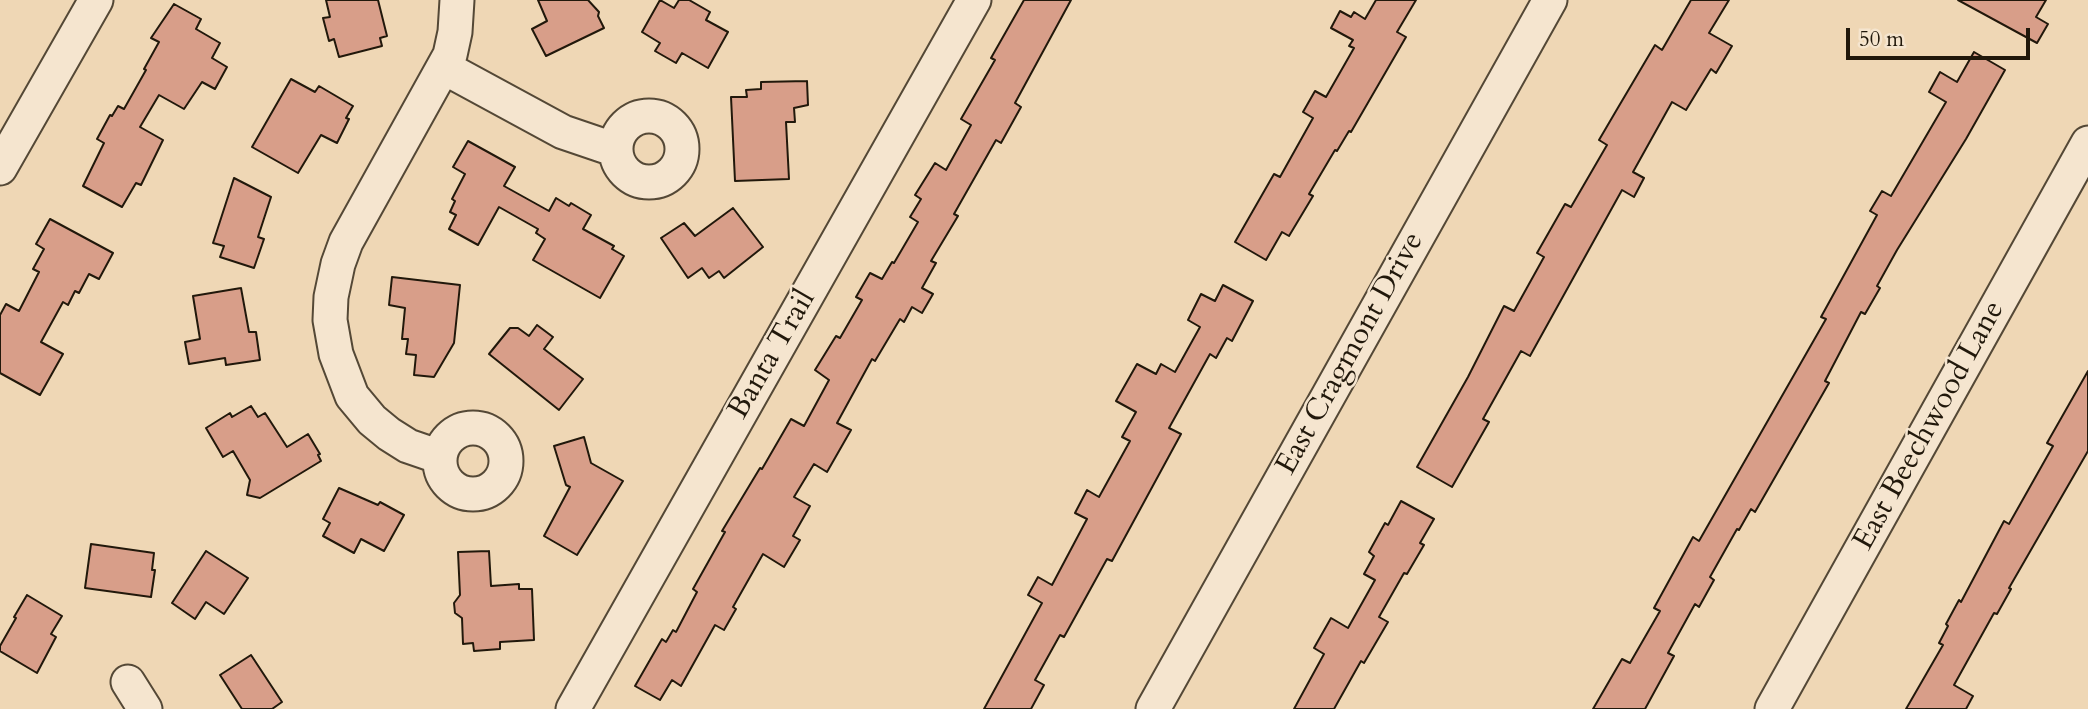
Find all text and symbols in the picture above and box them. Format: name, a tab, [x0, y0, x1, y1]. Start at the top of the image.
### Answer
scale bar	[1850, 14, 2034, 58]
text: 50 m	[1859, 25, 1904, 54]
street label: East Cragmont Drive	[1269, 227, 1433, 481]
street label: Banta Trail	[722, 284, 824, 426]
street label: East Beechwood Lane	[1847, 295, 2013, 557]

